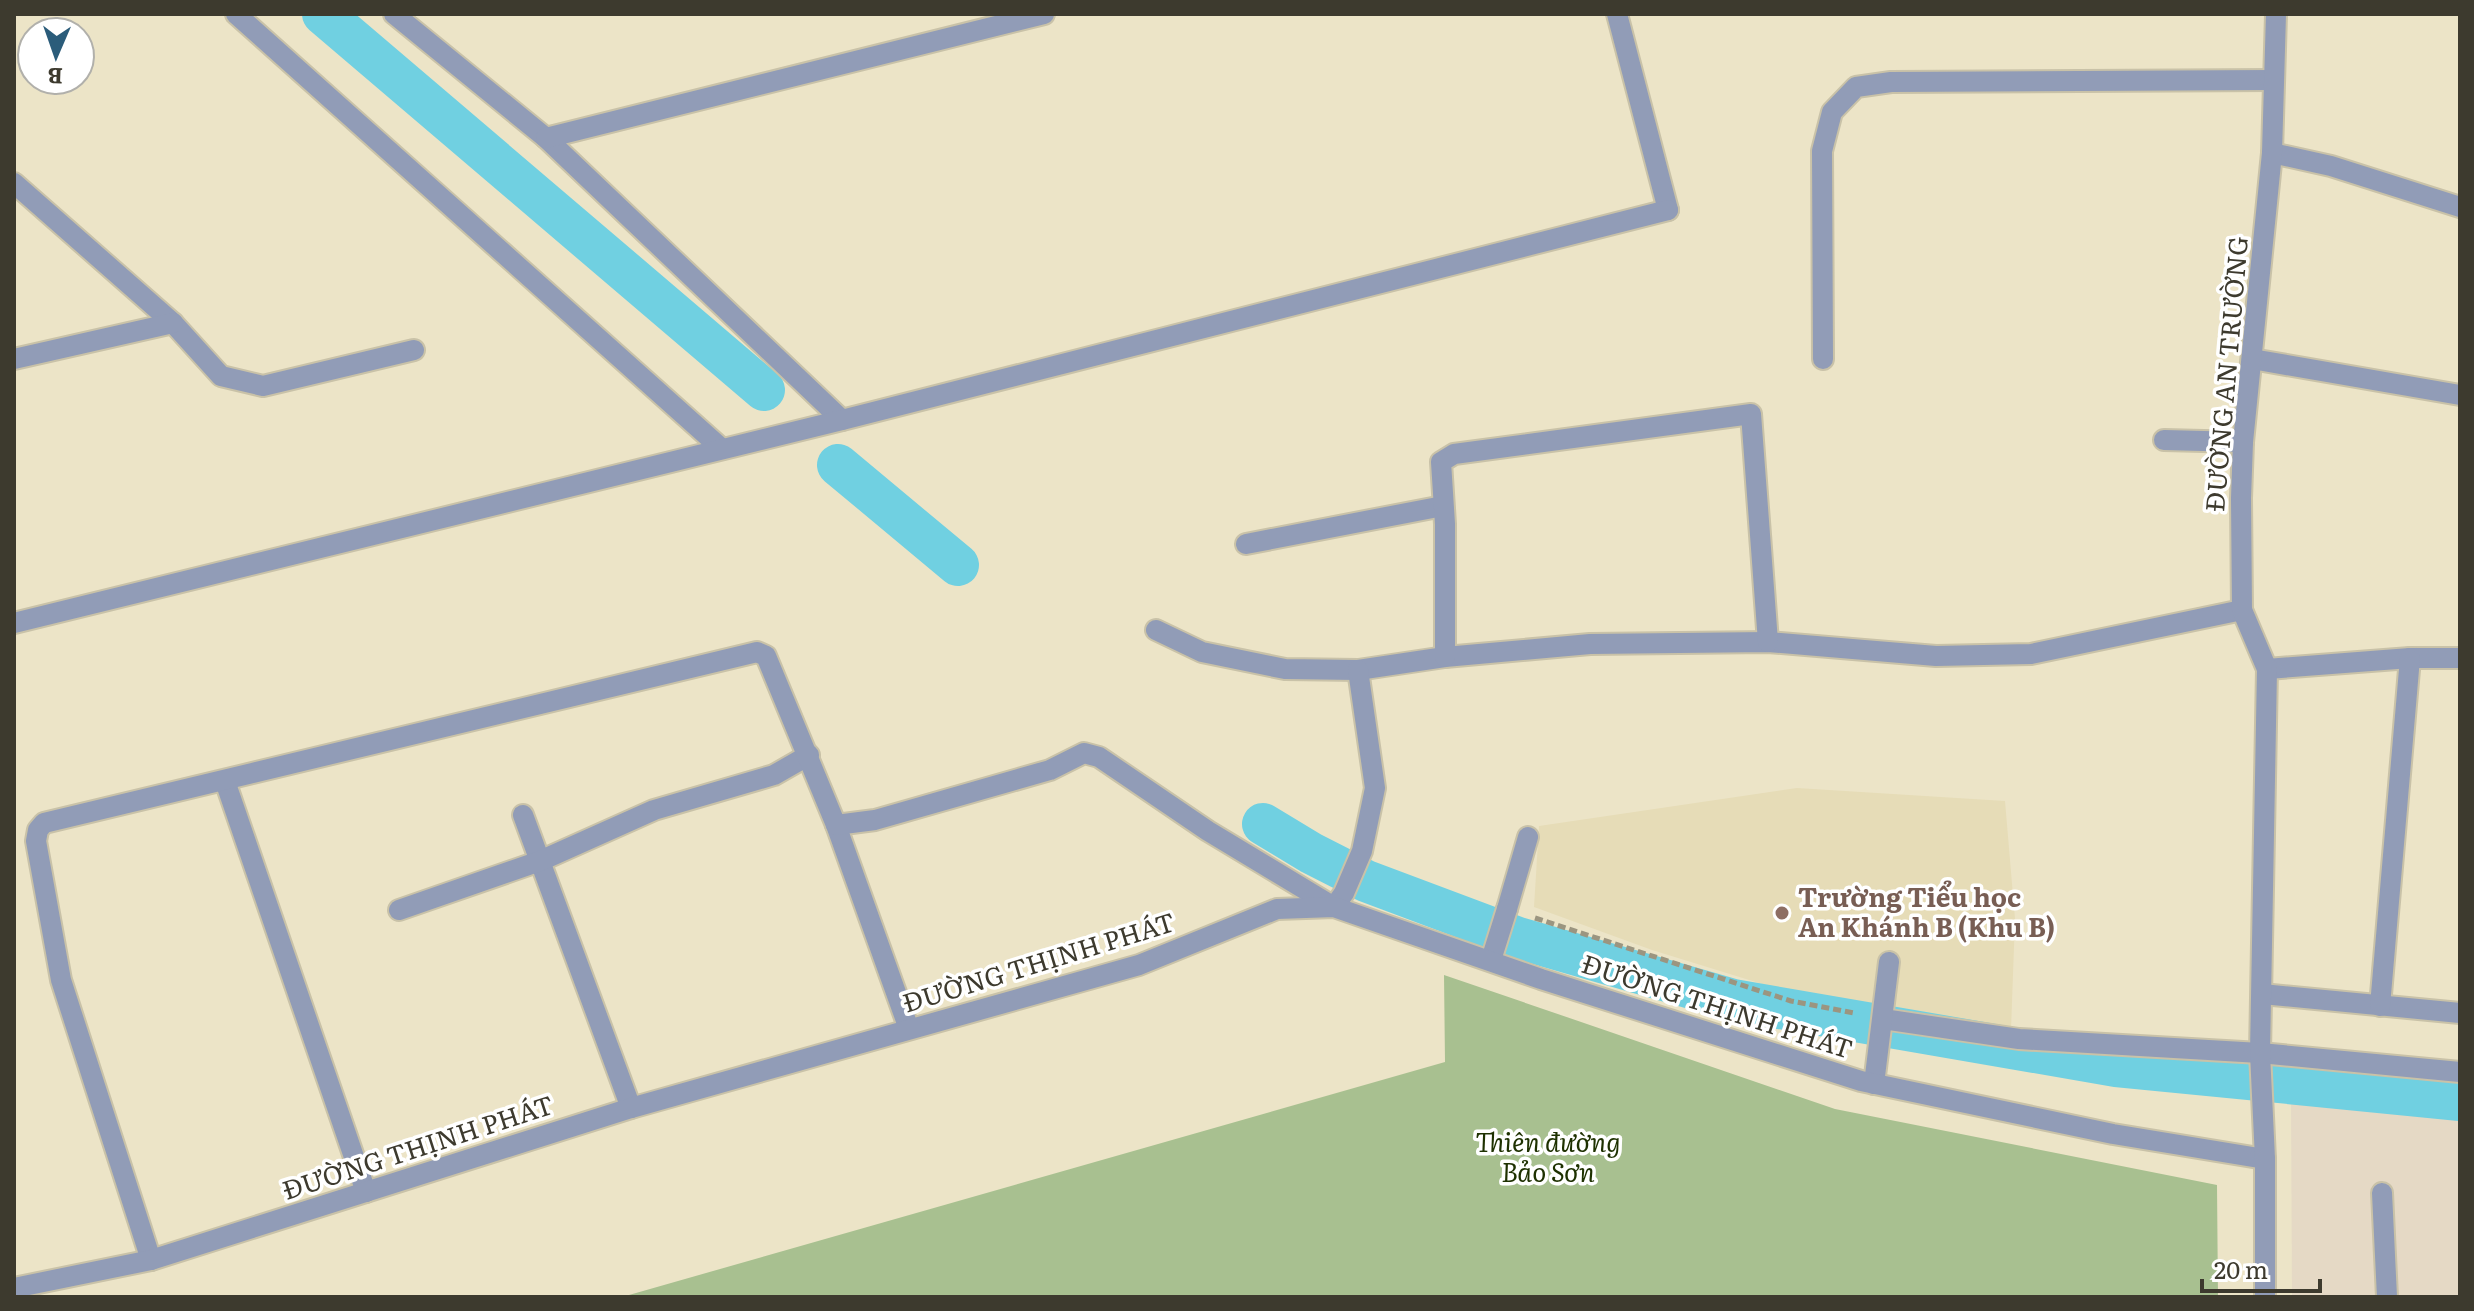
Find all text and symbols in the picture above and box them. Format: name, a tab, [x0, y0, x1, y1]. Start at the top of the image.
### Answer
north arrow	[16, 16, 96, 96]
text: B	[47, 61, 63, 94]
street label: ĐƯỜNG AN TRƯỜNG	[2193, 234, 2256, 513]
place label: Trường Tiểu học An Khánh B (Khu B)	[1798, 876, 2055, 945]
street label: ĐƯỜNG THỊNH PHÁT	[897, 901, 1179, 1021]
marker: Trường Tiểu học An Khánh B (Khu B)	[1773, 904, 1791, 922]
street label: ĐƯỜNG THỊNH PHÁT	[1577, 942, 1858, 1067]
street label: ĐƯỜNG THỊNH PHÁT	[277, 1083, 558, 1208]
park label: Thiên đường Bảo Sơn	[1475, 1121, 1621, 1190]
scale bar	[2202, 1243, 2320, 1293]
text: 20 m	[2214, 1251, 2268, 1286]

